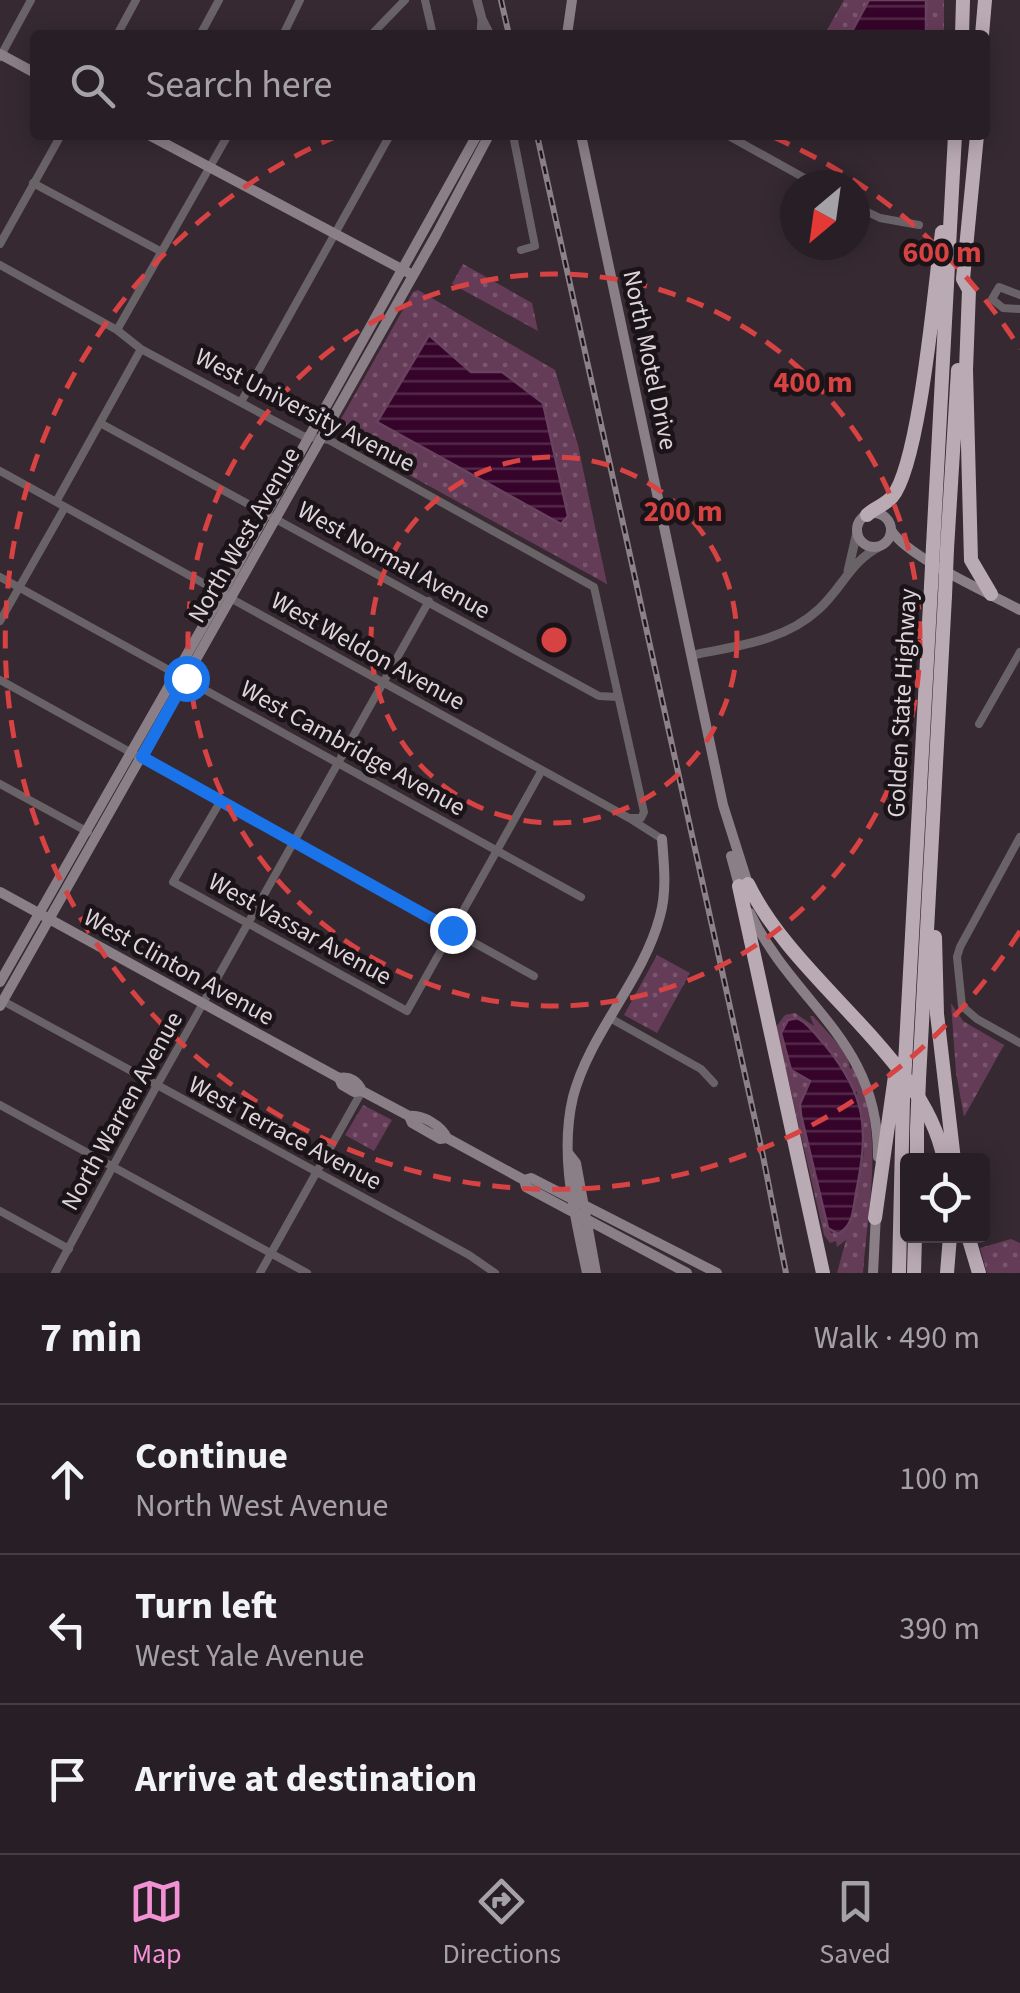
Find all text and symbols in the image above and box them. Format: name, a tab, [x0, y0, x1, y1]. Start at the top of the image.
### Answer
search box	[30, 30, 990, 140]
icon: search	[65, 58, 120, 113]
text: Search here	[145, 58, 332, 112]
north arrow	[780, 170, 870, 260]
text: 600 m	[902, 231, 982, 274]
street label: North Motel Drive	[613, 267, 687, 453]
street label: West University Avenue	[189, 339, 421, 481]
text: 400 m	[773, 361, 853, 404]
street label: North West Avenue	[179, 440, 309, 630]
text: 200 m	[643, 490, 723, 533]
street label: West Normal Avenue	[291, 492, 497, 628]
street label: West Weldon Avenue	[264, 583, 472, 719]
street label: Golden State Highway	[878, 587, 926, 818]
centre of rings	[536, 622, 572, 658]
route start	[164, 656, 210, 702]
street label: West Cambridge Avenue	[234, 671, 472, 825]
street label: West Vassar Avenue	[202, 864, 398, 994]
street label: West Clinton Avenue	[77, 900, 281, 1034]
route end	[430, 908, 476, 954]
street label: North Warren Avenue	[52, 1005, 192, 1217]
street label: West Terrace Avenue	[182, 1067, 388, 1199]
map controls	[900, 1153, 990, 1243]
button: locate	[900, 1153, 990, 1243]
text: 7 min	[40, 1308, 142, 1368]
text: Walk · 490 m	[814, 1315, 980, 1361]
text: Continue	[135, 1429, 288, 1483]
icon: ahead	[40, 1452, 95, 1507]
text: 100 m	[899, 1456, 980, 1502]
text: North West Avenue	[135, 1483, 388, 1529]
text: Turn left	[135, 1579, 277, 1633]
icon: left	[40, 1602, 95, 1657]
text: 390 m	[899, 1606, 980, 1652]
text: West Yale Avenue	[135, 1633, 364, 1679]
icon: arrive	[40, 1752, 95, 1807]
text: Arrive at destination	[135, 1752, 477, 1806]
tab: Map	[129, 1874, 184, 1974]
tab: Directions	[443, 1874, 561, 1974]
tab: Saved	[819, 1874, 891, 1974]

